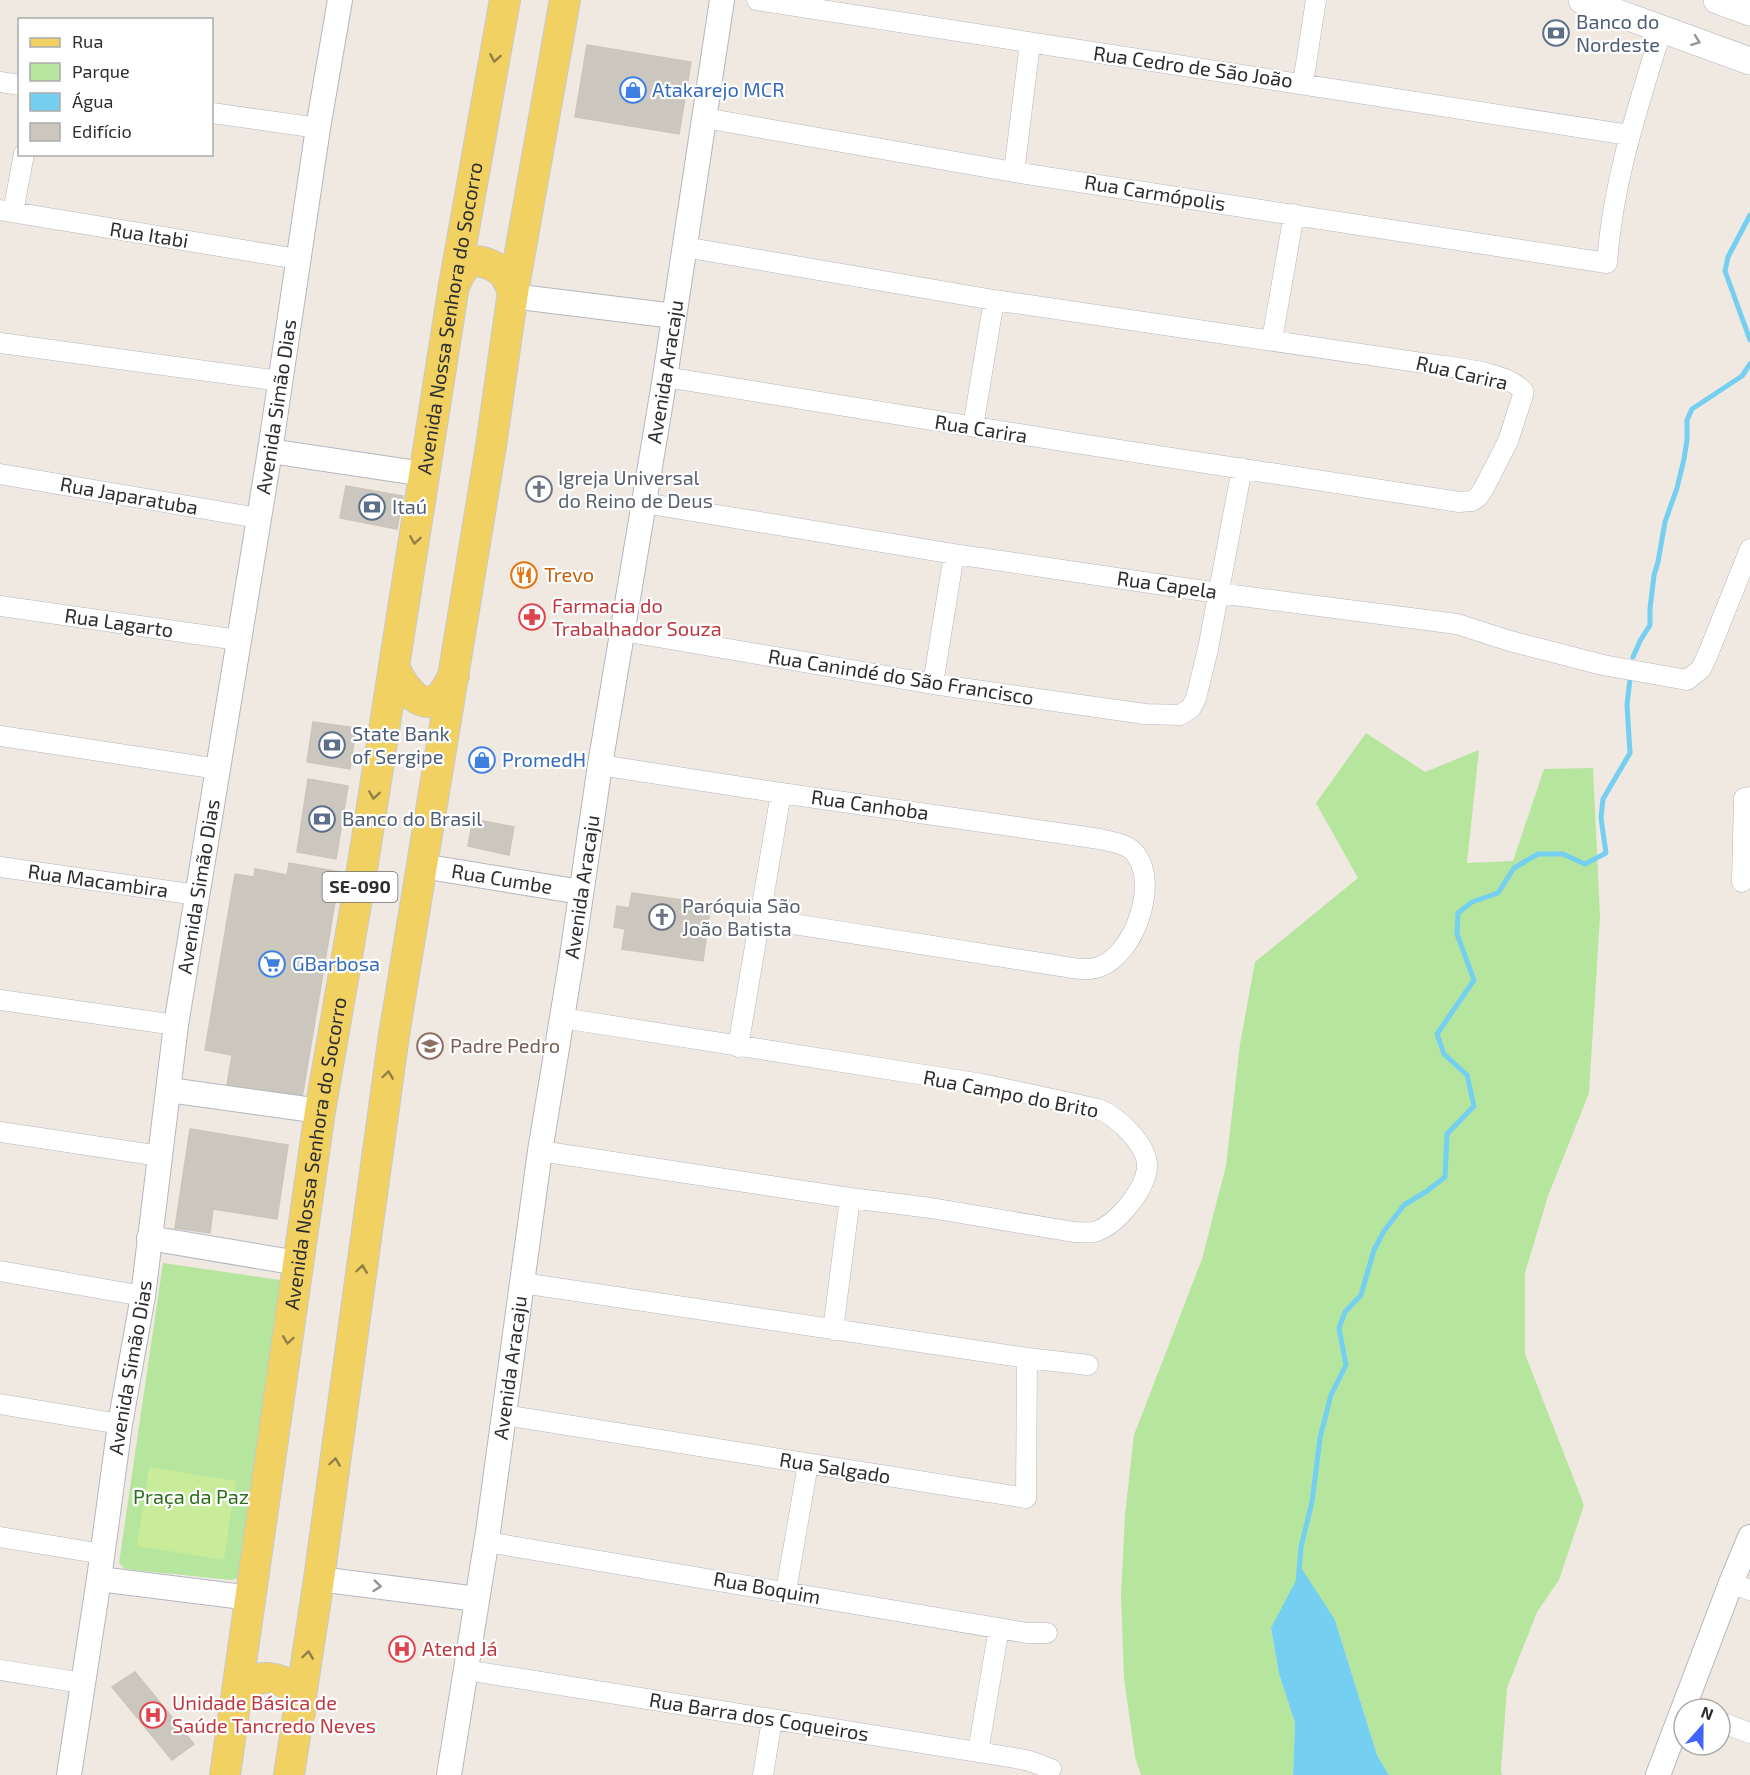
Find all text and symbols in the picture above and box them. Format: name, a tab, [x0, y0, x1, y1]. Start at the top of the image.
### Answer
place label: Banco do Nordeste	[1576, 9, 1660, 56]
legend	[18, 18, 213, 156]
bank icon: Banco do Nordeste	[1541, 18, 1571, 48]
text: Rua	[72, 30, 103, 52]
one-way arrow	[1690, 34, 1701, 46]
street label: Rua Cedro de São João	[1092, 40, 1294, 92]
one-way arrow	[489, 52, 502, 62]
text: Parque	[72, 60, 130, 82]
shop icon: Atakarejo MCR	[618, 75, 648, 105]
place label: Atakarejo MCR	[652, 77, 785, 101]
text: Água	[72, 90, 113, 112]
text: Edifício	[72, 120, 132, 142]
street label: Avenida Nossa Senhora do Socorro	[411, 160, 487, 476]
street label: Rua Carmópolis	[1083, 169, 1227, 215]
street label: Rua Itabi	[108, 216, 190, 252]
street label: Avenida Aracaju	[641, 298, 688, 445]
street label: Avenida Simão Dias	[250, 318, 300, 496]
street label: Rua Carira	[1414, 350, 1511, 394]
street label: Rua Carira	[933, 409, 1029, 447]
place label: Igreja Universal do Reino de Deus	[558, 465, 713, 512]
street label: Rua Japaratuba	[58, 471, 200, 519]
church icon: Igreja Universal do Reino de Deus	[524, 474, 554, 504]
bank icon: Itaú	[357, 492, 387, 522]
place label: Itaú	[392, 494, 427, 518]
one-way arrow	[410, 535, 422, 545]
restaurant icon: Trevo	[509, 560, 539, 590]
place label: Trevo	[544, 562, 594, 586]
street label: Rua Capela	[1116, 565, 1219, 603]
place label: Farmacia do Trabalhador Souza	[552, 593, 722, 640]
pharmacy icon: Farmacia do Trabalhador Souza	[517, 602, 547, 632]
street label: Rua Lagarto	[63, 603, 175, 642]
street label: Rua Canindé do São Francisco	[767, 643, 1036, 709]
place label: State Bank of Sergipe	[352, 721, 450, 768]
bank icon: State Bank of Sergipe	[317, 730, 347, 760]
shop icon: PromedH	[467, 745, 497, 775]
place label: PromedH	[502, 747, 586, 771]
street label: Rua Canhoba	[810, 784, 931, 824]
one-way arrow	[369, 790, 381, 799]
street label: Avenida Simão Dias	[172, 797, 224, 976]
bank icon: Banco do Brasil	[307, 804, 337, 834]
place label: Banco do Brasil	[342, 806, 482, 830]
street label: Avenida Aracaju	[559, 813, 604, 960]
street label: Rua Macambira	[26, 858, 170, 902]
street label: Rua Cumbe	[450, 858, 554, 898]
road number: SE-090	[322, 872, 398, 902]
place label: Paróquia São João Batista	[682, 893, 801, 940]
church icon: Paróquia São João Batista	[647, 902, 677, 932]
supermarket icon: GBarbosa	[257, 949, 287, 979]
place label: GBarbosa	[292, 951, 380, 975]
street label: Avenida Nossa Senhora do Socorro	[279, 995, 351, 1311]
school or university icon: Padre Pedro	[415, 1031, 445, 1061]
place label: Padre Pedro	[450, 1033, 560, 1057]
street label: Rua Campo do Brito	[921, 1064, 1101, 1122]
one-way arrow	[381, 1071, 394, 1080]
one-way arrow	[355, 1264, 367, 1273]
street label: Avenida Simão Dias	[103, 1279, 156, 1456]
street label: Avenida Aracaju	[488, 1294, 531, 1441]
one-way arrow	[282, 1335, 294, 1344]
street label: Rua Salgado	[778, 1446, 892, 1488]
one-way arrow	[328, 1457, 340, 1466]
park label: Praça da Paz	[133, 1484, 249, 1509]
street label: Rua Boquim	[712, 1566, 823, 1608]
one-way arrow	[372, 1579, 381, 1592]
hospital icon: Atend Já	[387, 1634, 417, 1664]
place label: Atend Já	[422, 1636, 498, 1660]
one-way arrow	[301, 1650, 313, 1660]
street label: Rua Barra dos Coqueiros	[648, 1687, 871, 1745]
place label: Unidade Básica de Saúde Tancredo Neves	[172, 1690, 376, 1737]
north arrow	[1672, 1697, 1732, 1757]
hospital icon: Unidade Básica de Saúde Tancredo Neves	[138, 1700, 168, 1730]
text: N	[1699, 1702, 1716, 1723]

